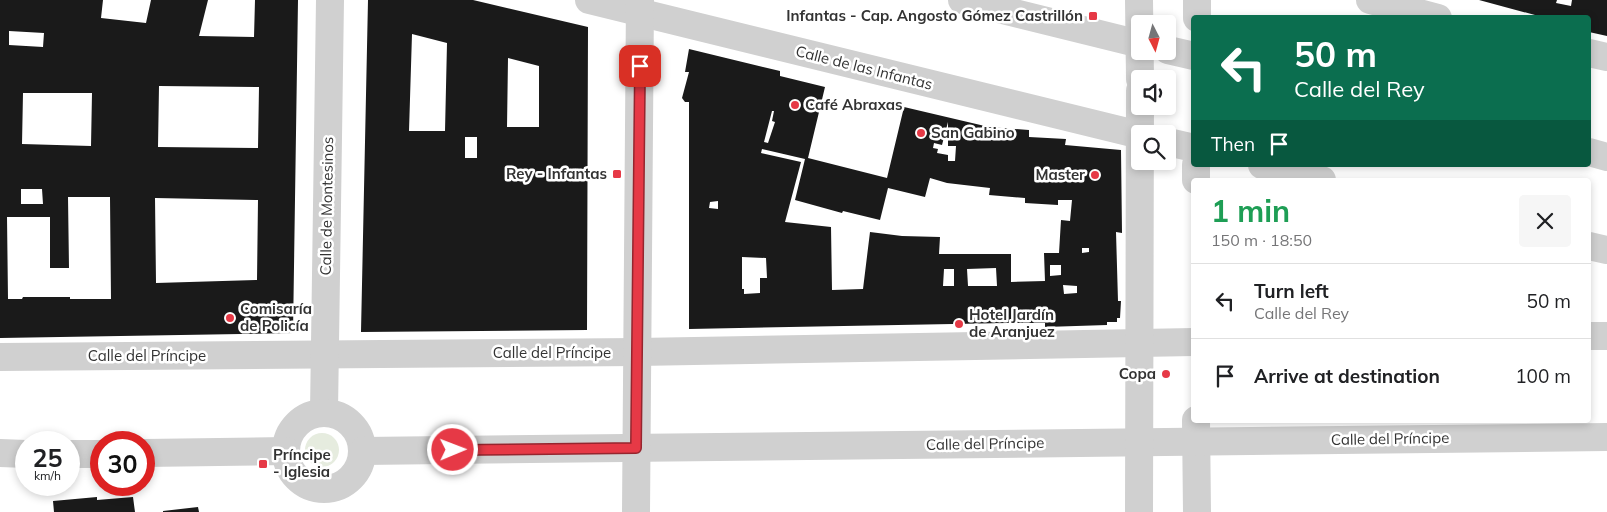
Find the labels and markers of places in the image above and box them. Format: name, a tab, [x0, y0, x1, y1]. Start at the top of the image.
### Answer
place label: Infantas - Cap. Angosto Gómez Castrillón	[786, 6, 1083, 25]
marker: Infantas - Cap. Angosto Gómez Castrillón	[1087, 10, 1099, 22]
pin	[619, 45, 661, 87]
place label: Café Abraxas	[805, 95, 903, 114]
marker: Café Abraxas	[789, 99, 801, 111]
place label: San Gabino	[931, 123, 1015, 142]
marker: San Gabino	[915, 127, 927, 139]
place label: Rey - Infantas	[506, 164, 607, 183]
place label: Master	[1035, 165, 1085, 184]
marker: Rey - Infantas	[611, 168, 623, 180]
marker: Master	[1089, 169, 1101, 181]
place label: Comisaría de Policía	[240, 299, 312, 335]
place label: Hotel Jardín de Aranjuez	[969, 305, 1055, 341]
marker: Comisaría de Policía	[224, 312, 236, 324]
marker: Hotel Jardín de Aranjuez	[953, 318, 965, 330]
place label: Copa	[1119, 364, 1156, 383]
marker: Copa	[1160, 368, 1172, 380]
place label: Príncipe - Iglesia	[273, 445, 331, 481]
marker: Príncipe - Iglesia	[257, 458, 269, 470]

